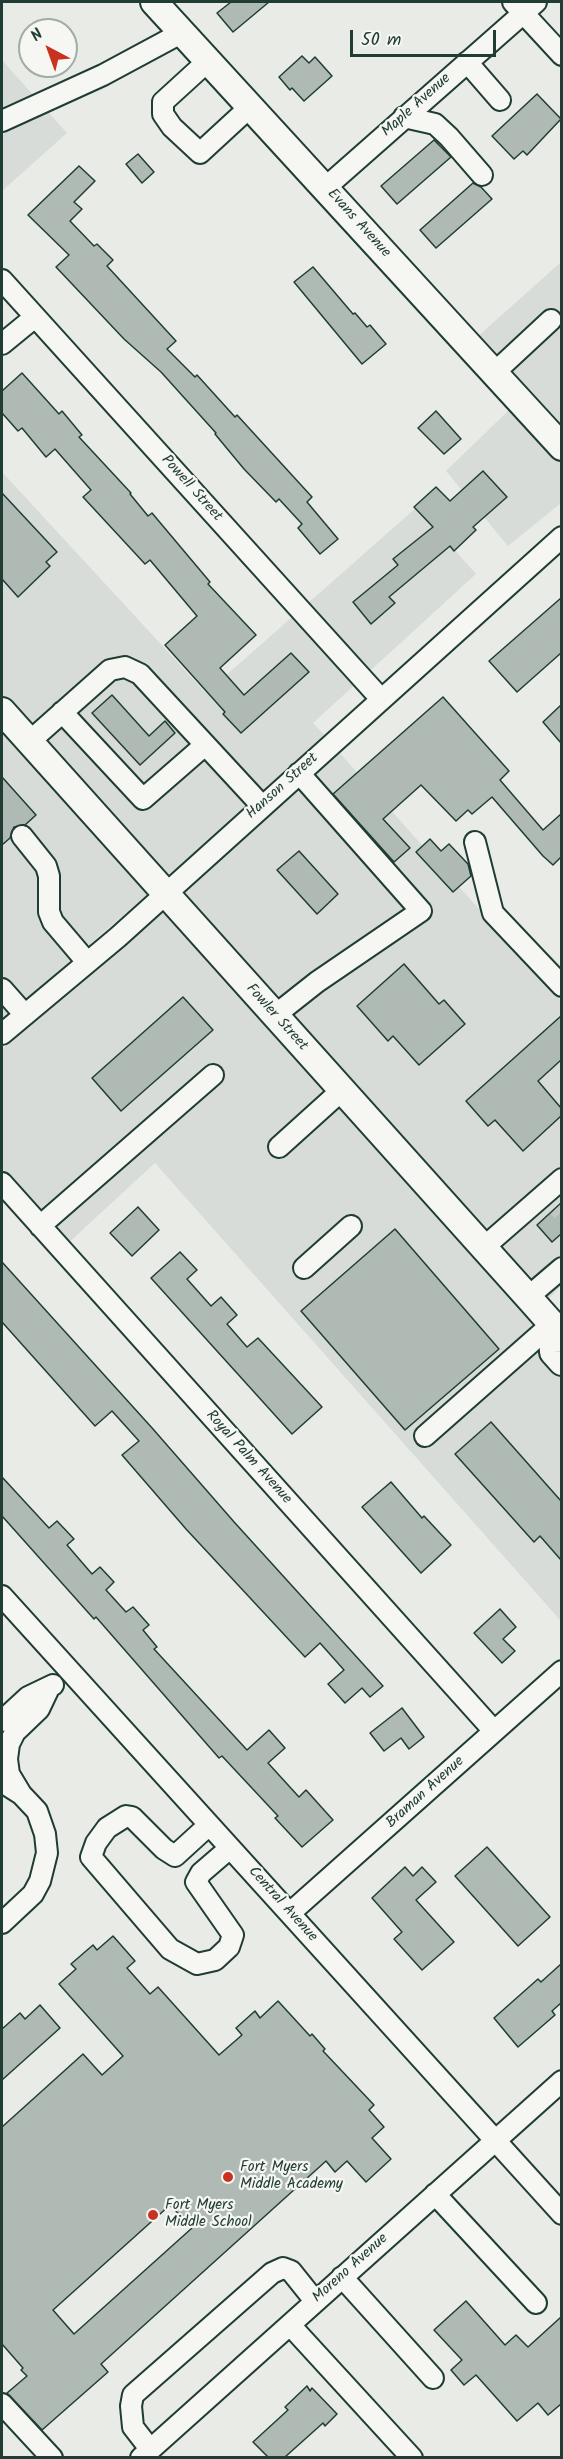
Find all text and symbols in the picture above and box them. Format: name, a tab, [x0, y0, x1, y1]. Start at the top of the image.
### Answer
north arrow	[18, 18, 78, 78]
scale bar	[353, 18, 498, 56]
text: N	[25, 23, 49, 48]
text: 50 m	[361, 26, 401, 55]
street label: Maple Avenue	[379, 70, 455, 142]
street label: Evans Avenue	[322, 186, 394, 262]
street label: Powell Street	[156, 452, 226, 526]
street label: Hanson Street	[243, 750, 323, 824]
street label: Fowler Street	[241, 981, 311, 1055]
street label: Royal Palm Avenue	[201, 1407, 295, 1509]
street label: Braman Avenue	[383, 1753, 469, 1833]
street label: Central Avenue	[243, 1864, 321, 1946]
place label: Fort Myers Middle Academy	[240, 2159, 343, 2194]
marker: Fort Myers Middle Academy	[221, 2170, 235, 2184]
place label: Fort Myers Middle School	[165, 2197, 252, 2232]
marker: Fort Myers Middle School	[146, 2208, 160, 2222]
street label: Moreno Avenue	[310, 2230, 392, 2308]

